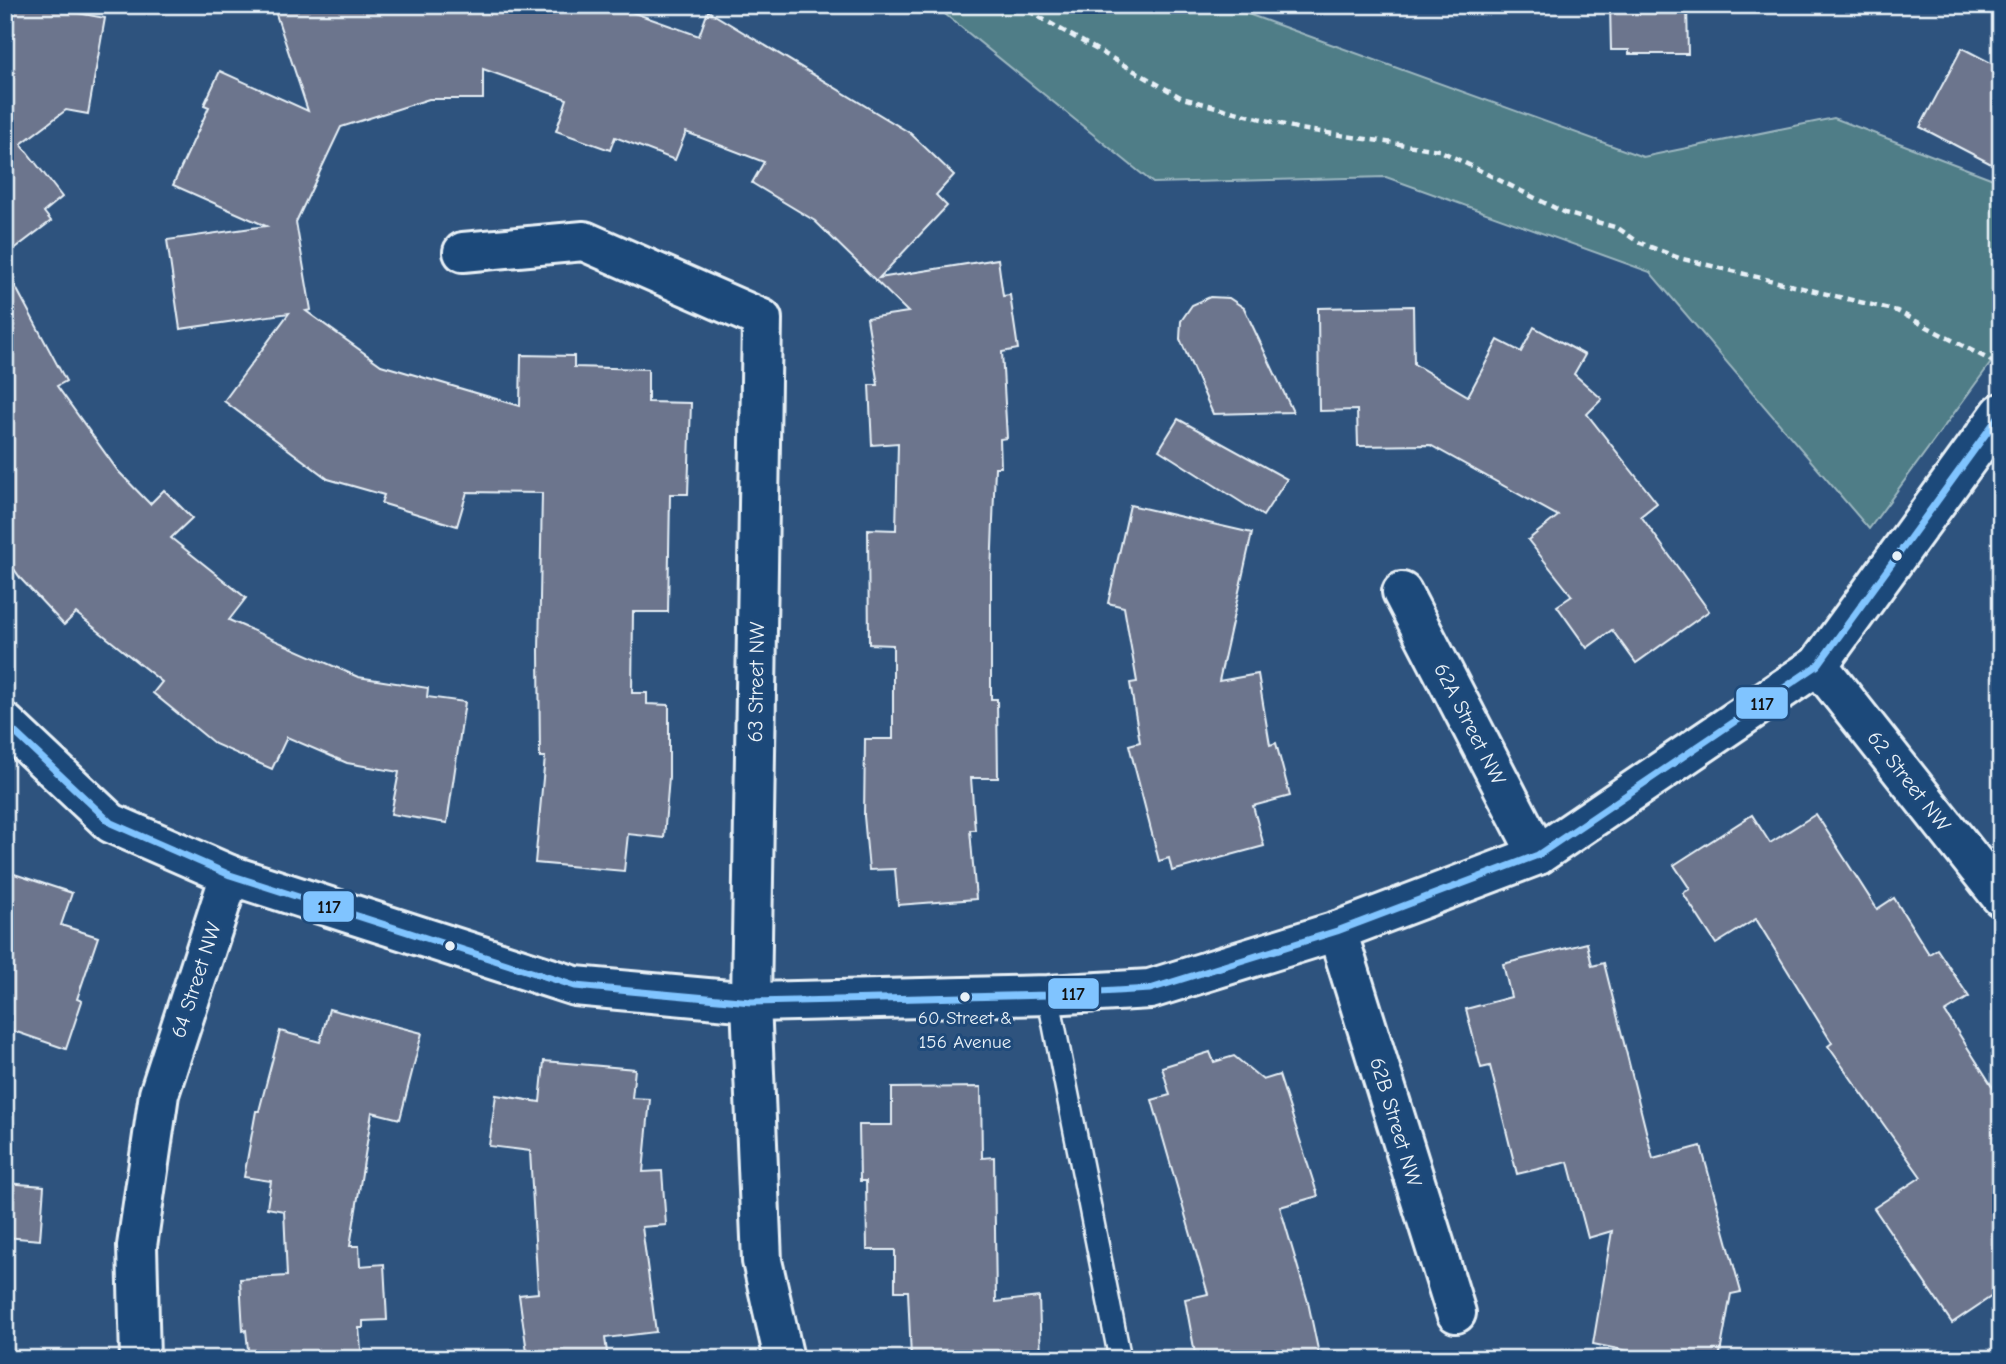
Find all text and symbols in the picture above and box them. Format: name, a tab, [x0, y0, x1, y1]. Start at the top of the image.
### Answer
unlabelled marker	[1890, 549, 1904, 563]
street label: 63 Street NW	[743, 621, 769, 743]
street label: 62A Street NW	[1429, 659, 1511, 789]
line badge: 117	[1735, 686, 1789, 720]
text: 117	[1750, 693, 1774, 715]
street label: 62 Street NW	[1862, 726, 1956, 837]
line badge: 117	[302, 890, 355, 923]
text: 117	[317, 896, 341, 918]
street label: 64 Street NW	[166, 918, 226, 1041]
unlabelled marker	[443, 939, 457, 953]
line badge: 117	[1047, 977, 1100, 1010]
text: 117	[1061, 983, 1085, 1005]
marker: 60 Street & 156 Avenue	[958, 990, 972, 1004]
place label: 60 Street & 156 Avenue	[918, 1007, 1012, 1053]
street label: 62B Street NW	[1365, 1054, 1427, 1190]

